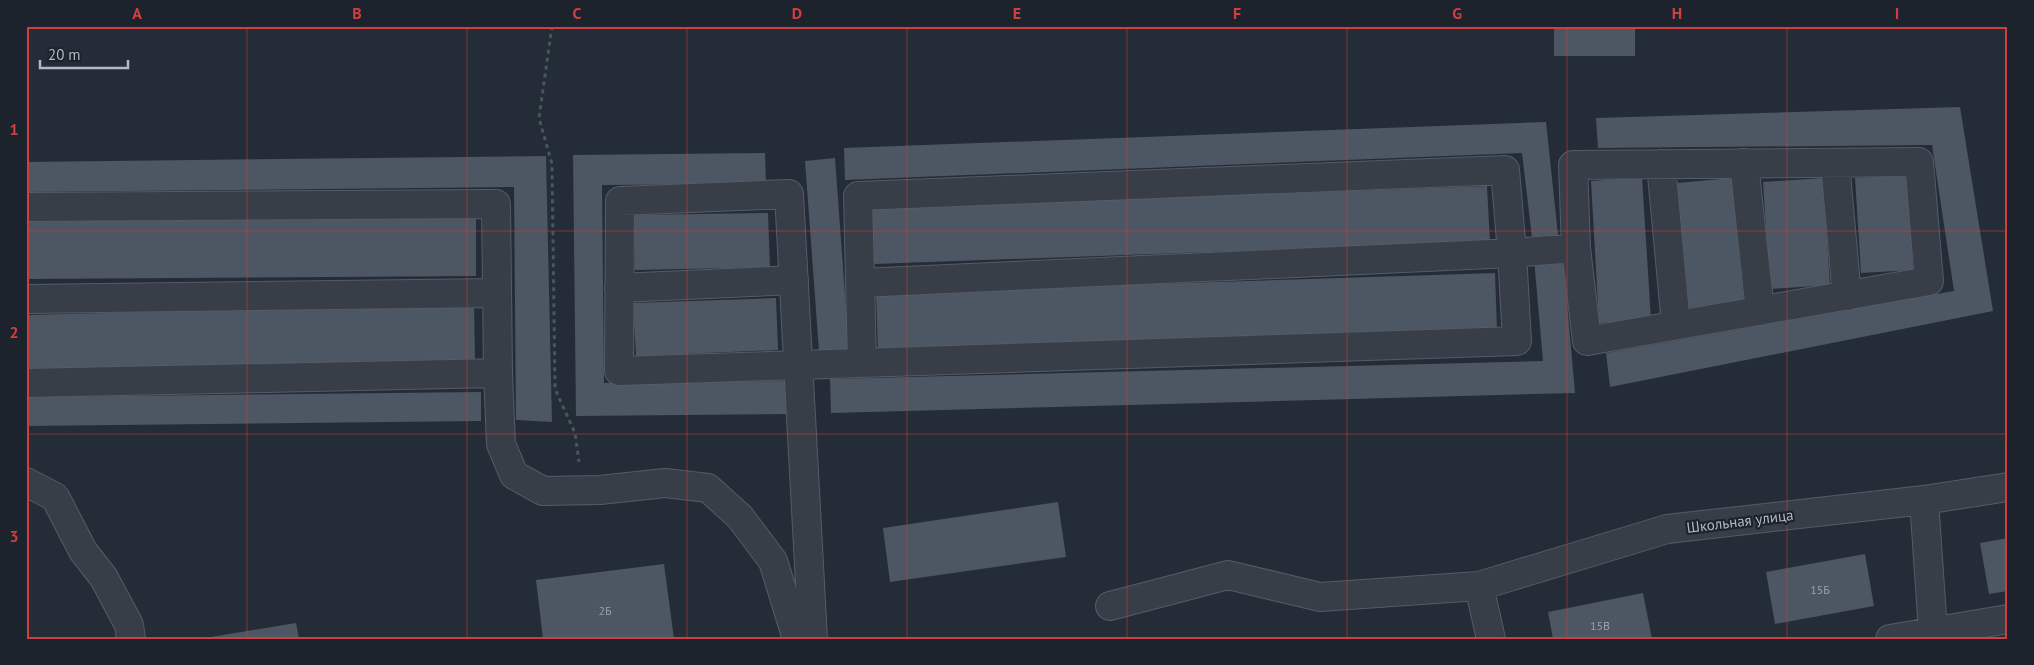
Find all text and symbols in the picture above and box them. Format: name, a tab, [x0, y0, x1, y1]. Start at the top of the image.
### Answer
text: A	[132, 3, 142, 23]
text: B	[352, 3, 362, 23]
text: C	[573, 3, 582, 23]
text: D	[792, 3, 802, 23]
text: E	[1013, 3, 1021, 23]
text: F	[1233, 3, 1241, 23]
text: G	[1452, 3, 1462, 23]
text: H	[1672, 3, 1682, 23]
text: I	[1895, 3, 1899, 23]
scale bar	[40, 38, 128, 70]
text: 20 m	[48, 45, 81, 64]
text: 1	[9, 119, 19, 139]
text: 2	[9, 322, 19, 342]
street label: Школьная улица	[1686, 505, 1794, 537]
text: 3	[9, 526, 19, 546]
house number: 15Б	[1810, 582, 1830, 597]
house number: 2Б	[598, 603, 612, 618]
house number: 15В	[1590, 618, 1610, 633]

